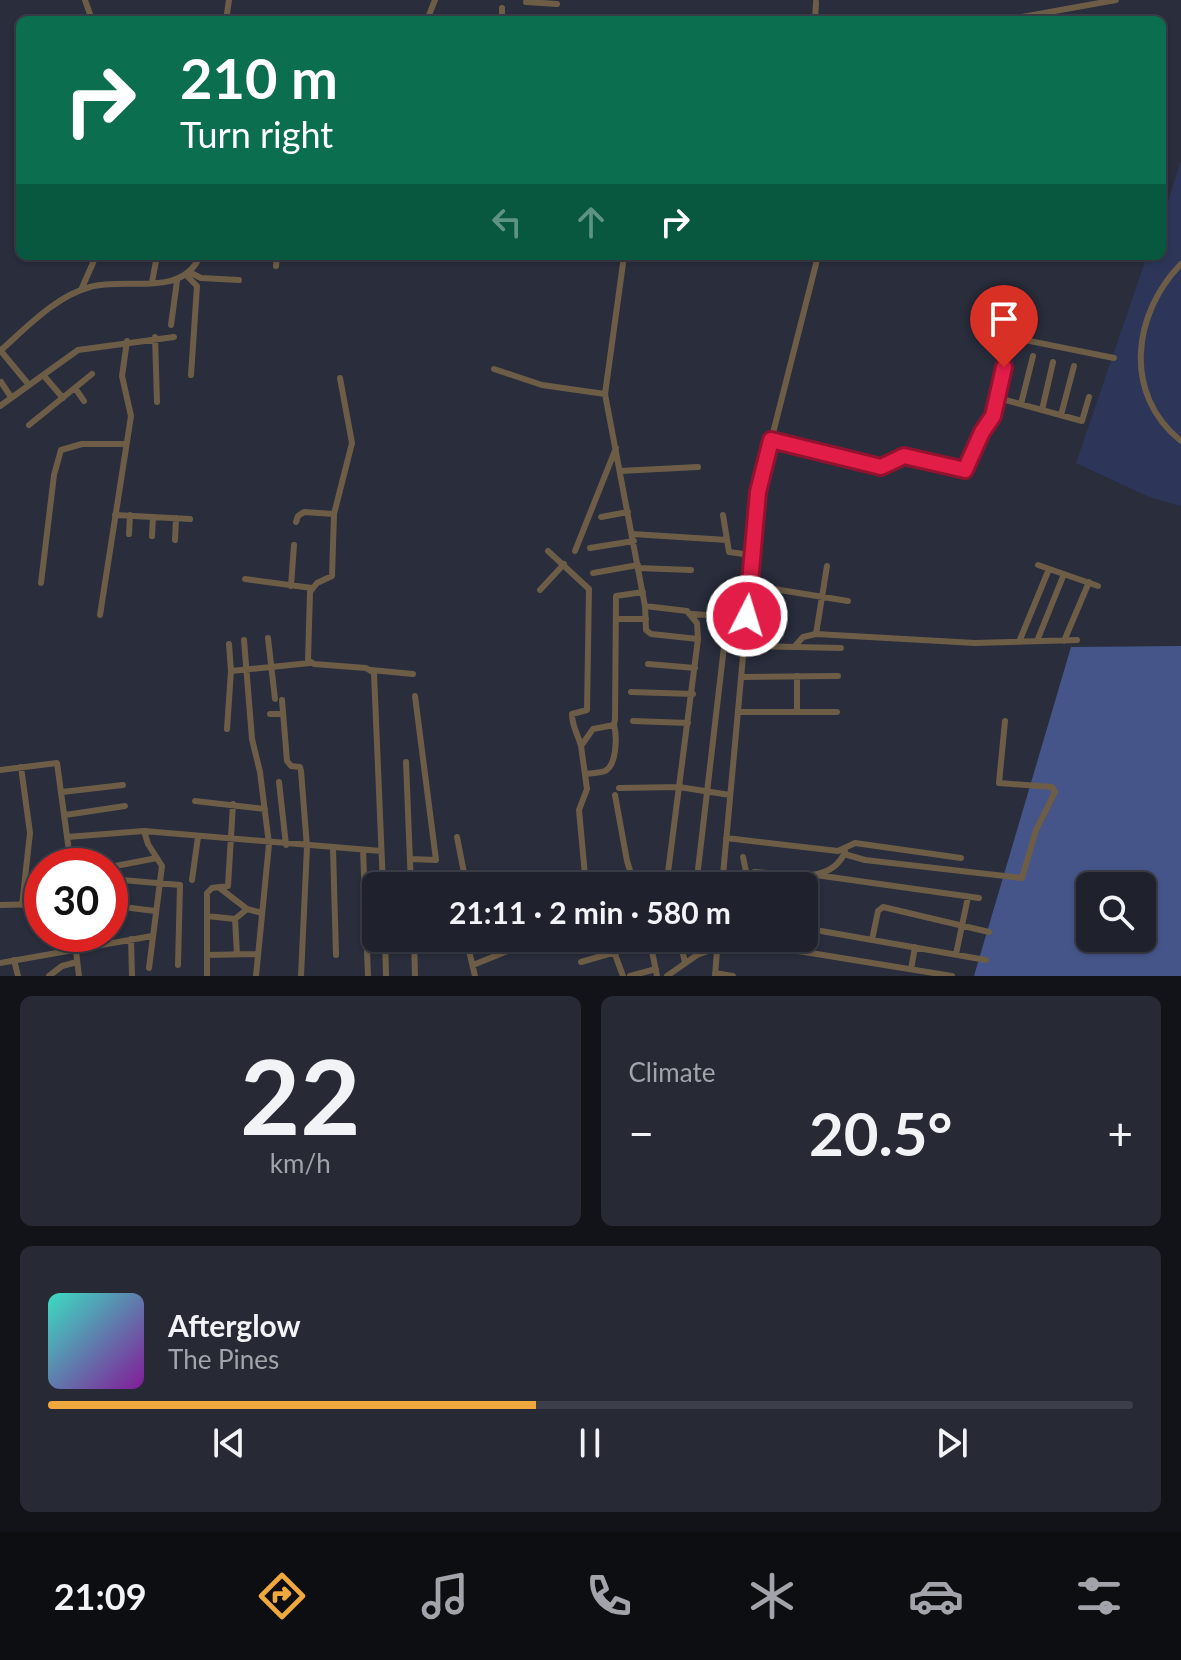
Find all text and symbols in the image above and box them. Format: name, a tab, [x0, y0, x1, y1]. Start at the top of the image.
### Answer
text: 210 m	[180, 44, 338, 111]
icon: right	[48, 48, 152, 152]
text: Turn right	[180, 112, 333, 156]
icon: left	[485, 200, 529, 244]
icon: ahead	[569, 200, 613, 244]
icon: right	[653, 200, 697, 244]
pin	[970, 285, 1038, 367]
icon: arrive	[982, 297, 1026, 341]
position arrow	[705, 574, 789, 658]
speed limit sign: 30	[24, 848, 128, 952]
map controls	[1076, 872, 1156, 952]
button: search	[1076, 872, 1156, 952]
text: 21:11 · 2 min · 580 m	[449, 894, 731, 930]
text: 22	[240, 1032, 361, 1157]
text: Climate	[629, 1056, 715, 1088]
text: 20.5°	[809, 1097, 953, 1169]
text: −	[629, 1107, 654, 1159]
text: +	[1107, 1107, 1133, 1159]
text: km/h	[270, 1147, 331, 1179]
text: Afterglow	[168, 1307, 301, 1343]
text: The Pines	[168, 1343, 279, 1375]
icon: previous	[207, 1421, 251, 1465]
icon: pause	[568, 1421, 612, 1465]
icon: next	[930, 1421, 974, 1465]
icon: directions	[254, 1568, 310, 1624]
icon: music	[417, 1568, 473, 1624]
icon: phone	[581, 1568, 637, 1624]
icon: climate	[744, 1568, 800, 1624]
icon: car	[908, 1568, 964, 1624]
icon: filters	[1071, 1568, 1127, 1624]
text: 21:09	[54, 1574, 147, 1618]

